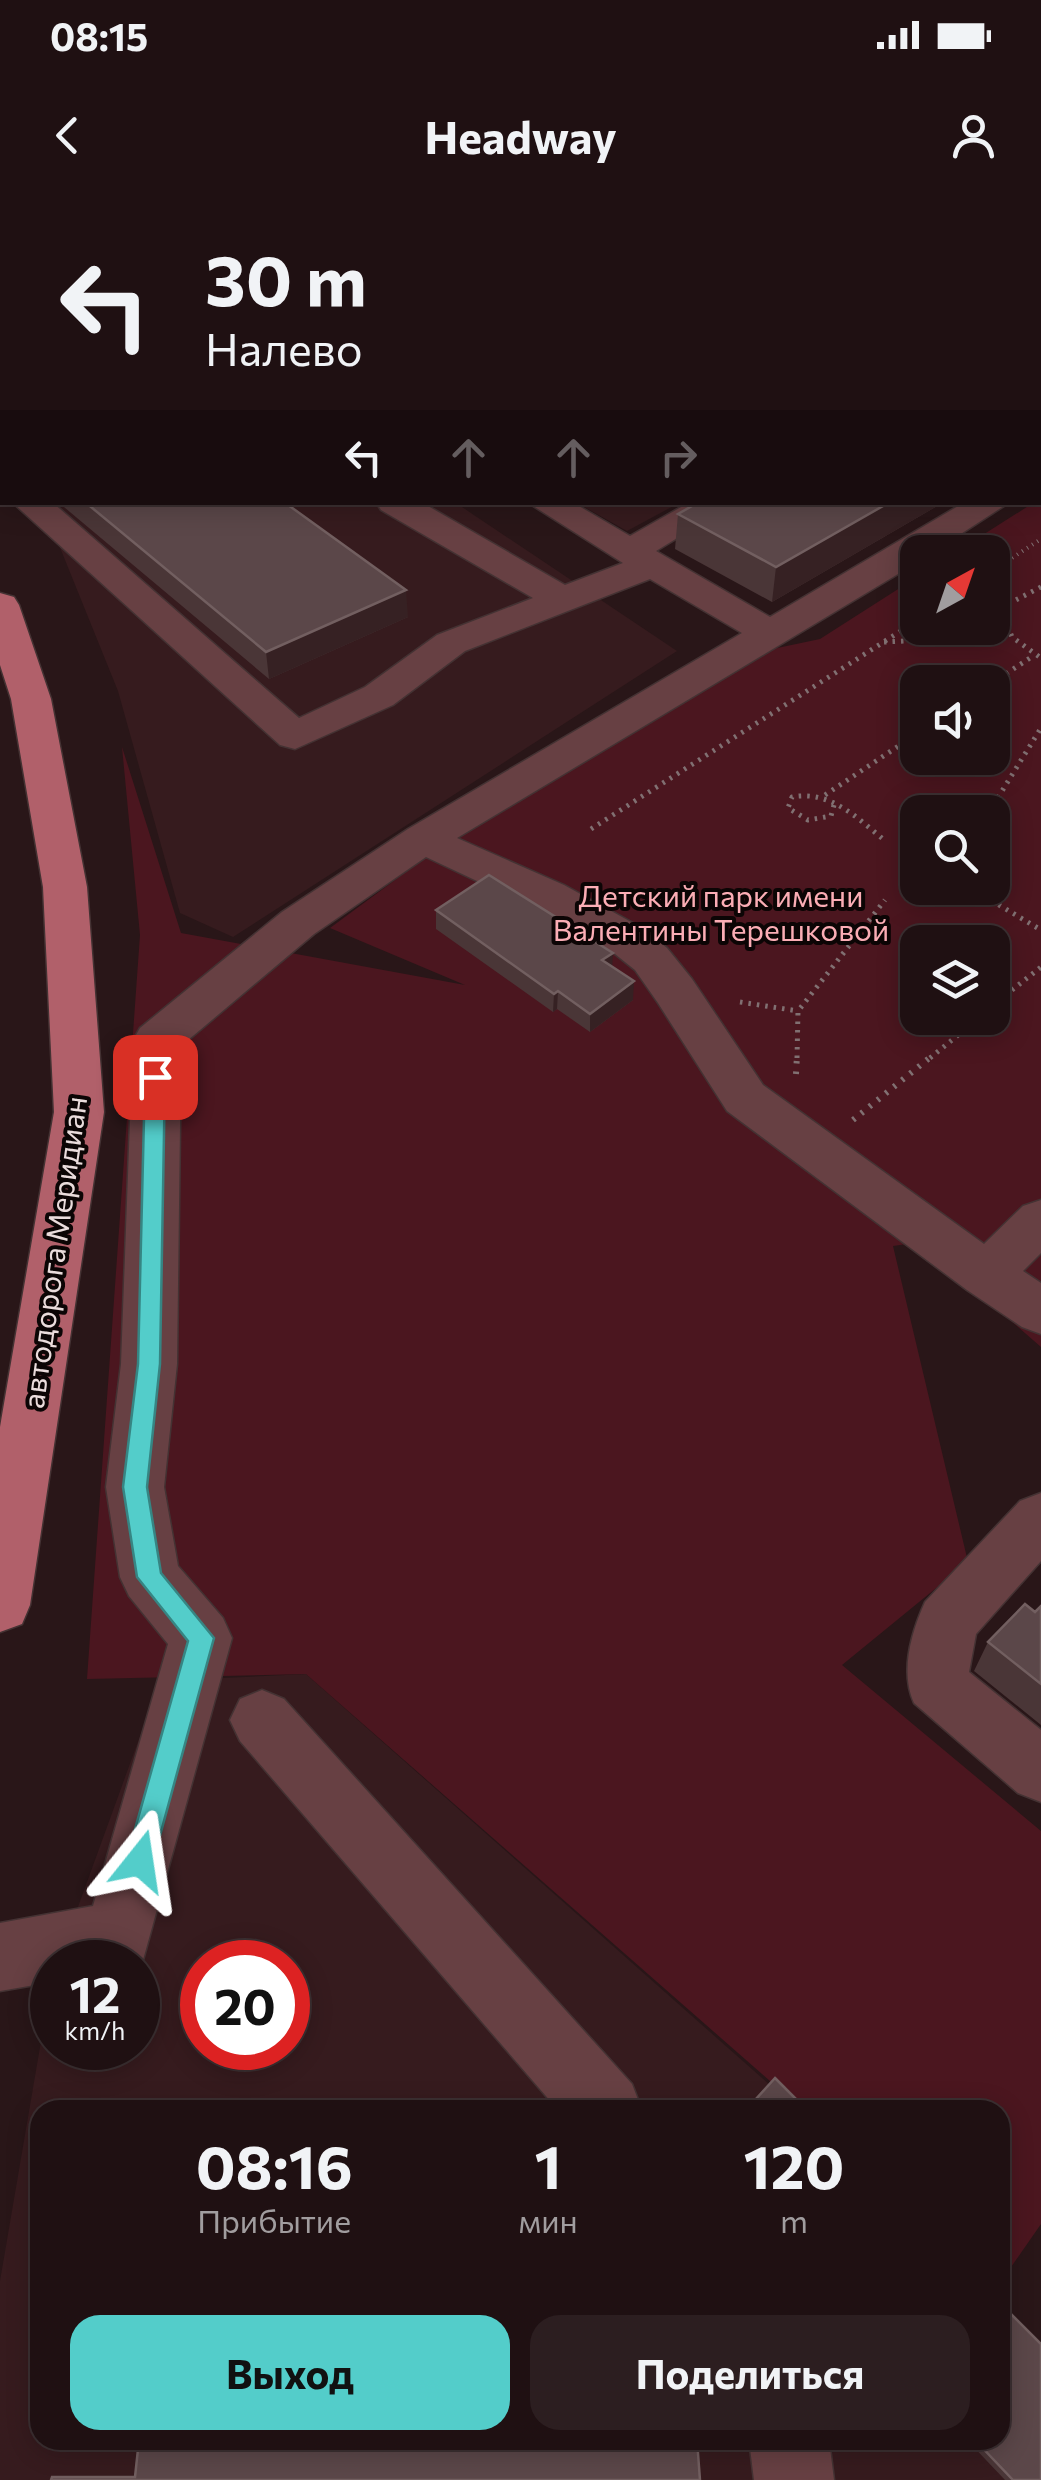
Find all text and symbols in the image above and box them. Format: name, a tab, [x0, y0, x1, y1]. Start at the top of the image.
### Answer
text: 08:15	[50, 12, 148, 59]
icon: back	[40, 108, 95, 163]
text: Headway	[424, 108, 617, 163]
icon: person	[946, 108, 1001, 163]
text: 30 m	[205, 235, 367, 320]
icon: left	[40, 240, 170, 370]
text: Налево	[205, 320, 363, 375]
icon: left	[336, 430, 391, 485]
icon: ahead	[441, 430, 496, 485]
icon: ahead	[546, 430, 601, 485]
icon: right	[651, 430, 706, 485]
north arrow	[900, 535, 1010, 645]
map controls	[900, 535, 1010, 1035]
button: sound	[900, 665, 1010, 775]
button: search	[900, 795, 1010, 905]
park label: Детский парк имени Валентины Терешковой	[553, 876, 889, 947]
button: layers	[900, 925, 1010, 1035]
pin	[113, 1035, 198, 1120]
icon: arrive	[128, 1050, 183, 1105]
street label: автодорога Меридиан	[13, 1093, 93, 1411]
position arrow	[88, 1809, 192, 1913]
speed limit sign: 20	[180, 1940, 310, 2070]
text: 12	[69, 1962, 121, 2023]
text: km/h	[65, 2015, 125, 2045]
text: 08:16	[196, 2128, 353, 2201]
text: 1	[535, 2128, 562, 2201]
text: 120	[743, 2128, 844, 2201]
text: Прибытие	[197, 2200, 351, 2240]
text: мин	[518, 2200, 578, 2240]
text: m	[780, 2200, 808, 2240]
button: Выход	[70, 2315, 510, 2430]
button: Поделиться	[530, 2315, 970, 2430]

